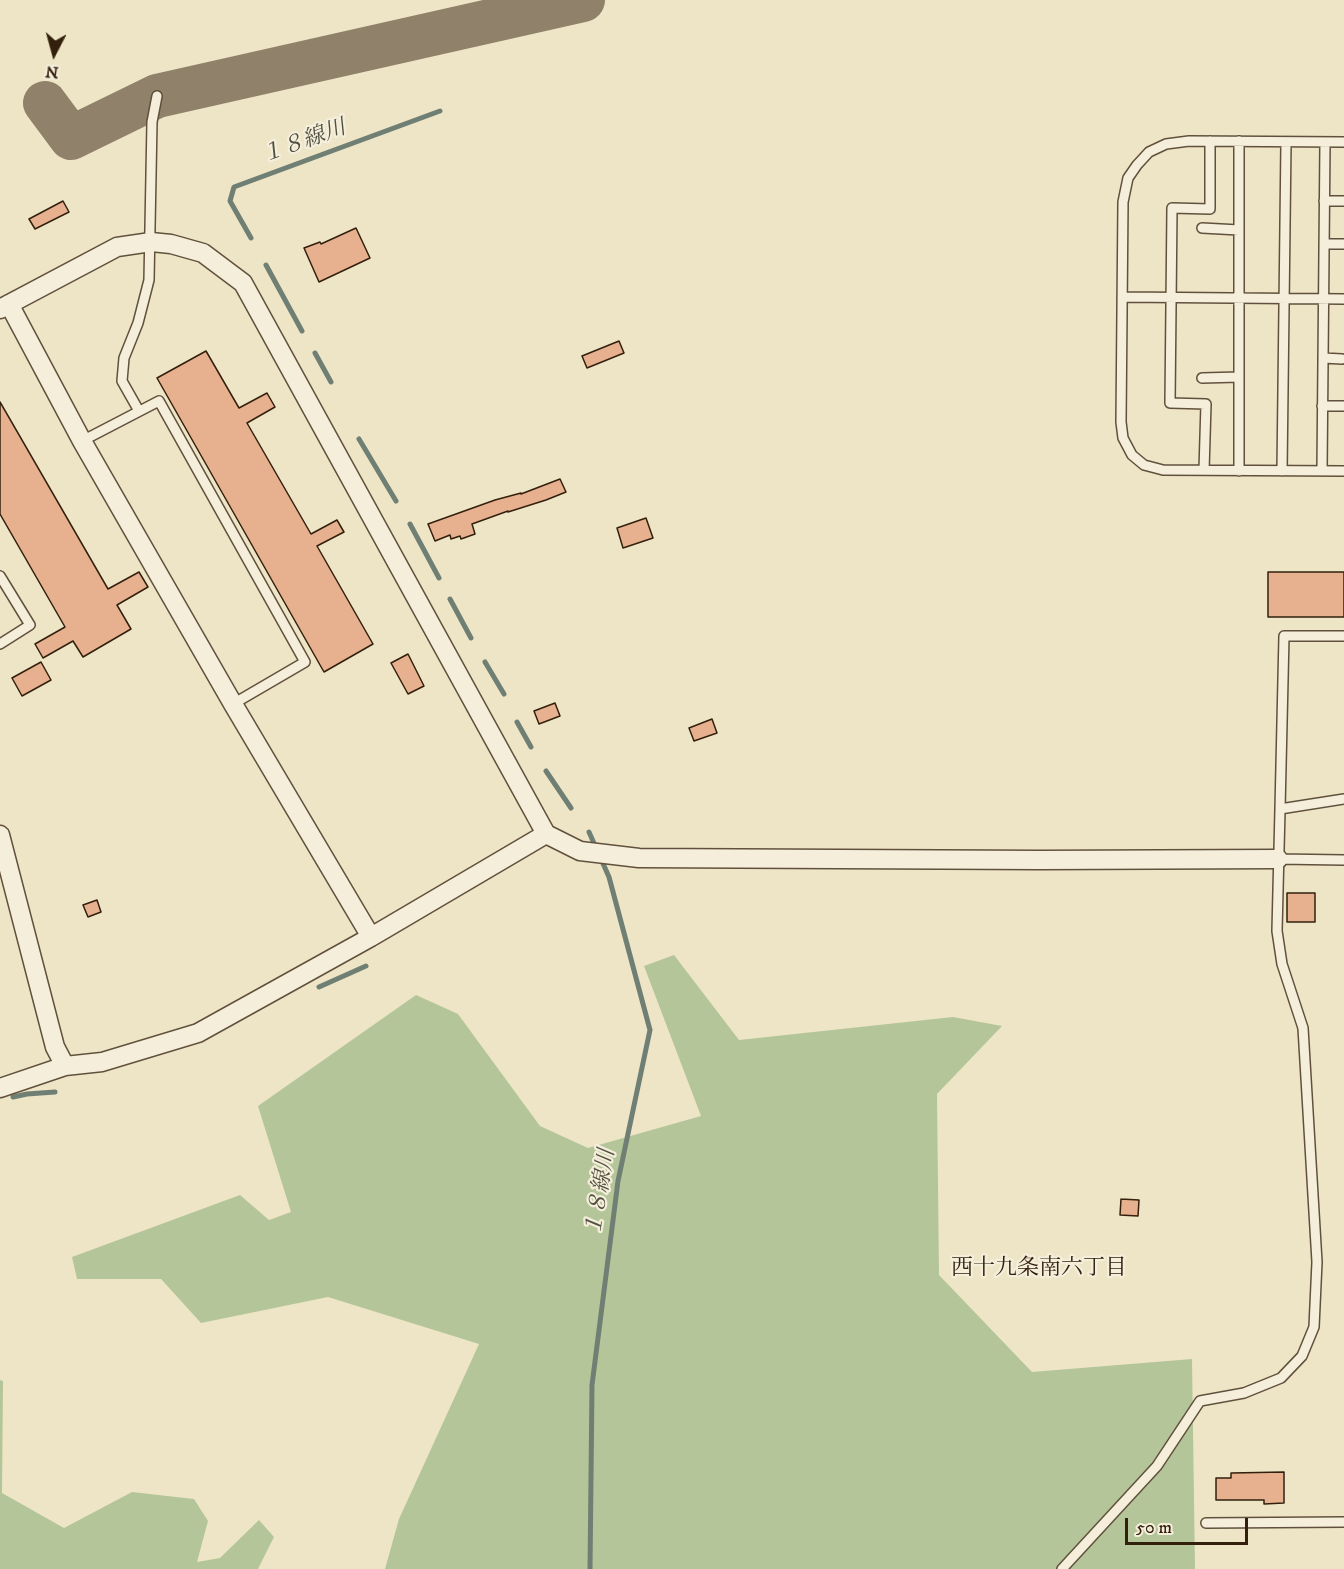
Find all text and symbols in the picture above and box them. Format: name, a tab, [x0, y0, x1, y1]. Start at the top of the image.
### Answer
north arrow	[24, 24, 84, 84]
text: N	[45, 61, 60, 83]
water label: １８線川	[258, 116, 350, 170]
water label: １８線川	[582, 1147, 622, 1239]
district label: 西十九条南六丁目	[951, 1256, 1127, 1282]
scale bar	[1128, 1506, 1251, 1544]
text: 50 m	[1136, 1517, 1172, 1539]

